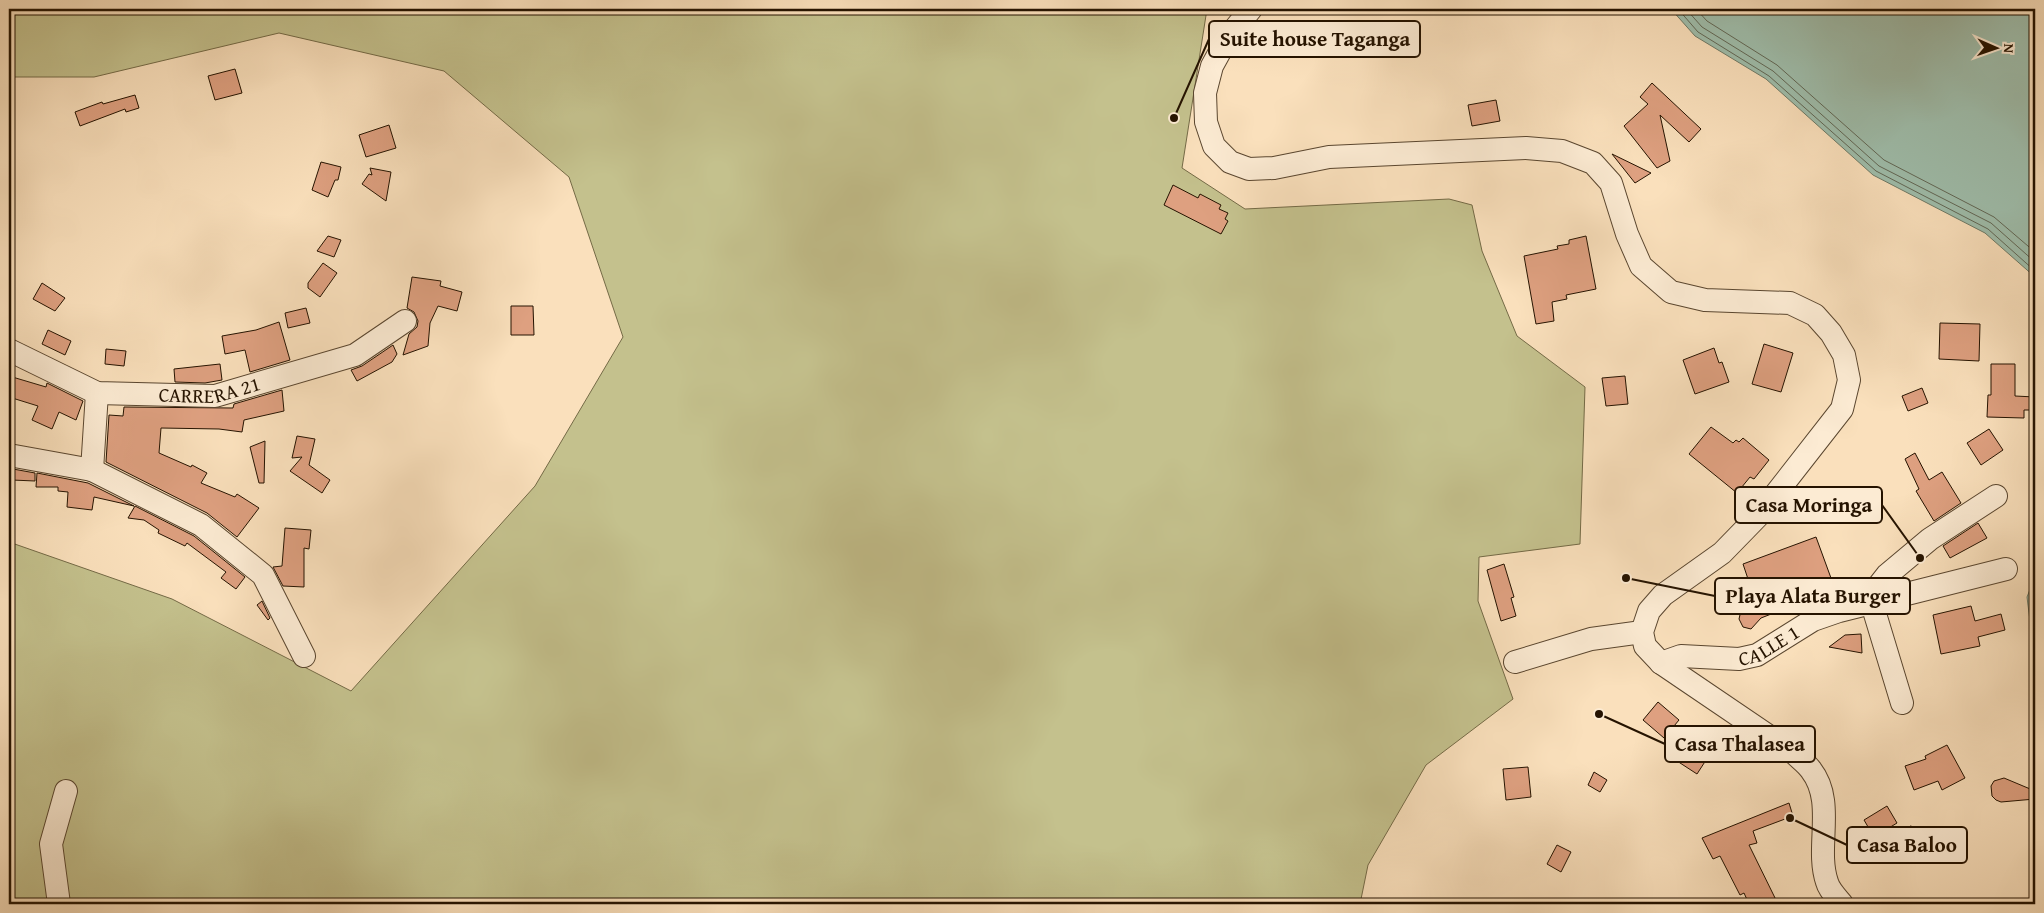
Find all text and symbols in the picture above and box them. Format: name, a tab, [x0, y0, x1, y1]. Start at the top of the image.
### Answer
callout: Suite house Taganga	[1209, 21, 1420, 57]
north arrow	[1972, 22, 2022, 72]
text: Suite house Taganga	[1220, 23, 1410, 54]
text: N	[1999, 43, 2019, 54]
street label: CARRERA 21	[158, 369, 264, 410]
callout: Casa Moringa	[1735, 487, 1882, 523]
text: Casa Moringa	[1746, 489, 1873, 520]
callout: Playa Alata Burger	[1715, 578, 1910, 614]
text: Playa Alata Burger	[1725, 580, 1901, 611]
street label: CALLE 1	[1735, 617, 1805, 673]
callout: Casa Thalasea	[1665, 726, 1815, 762]
text: Casa Thalasea	[1675, 728, 1805, 759]
callout: Casa Baloo	[1847, 827, 1967, 863]
text: Casa Baloo	[1857, 829, 1957, 860]

